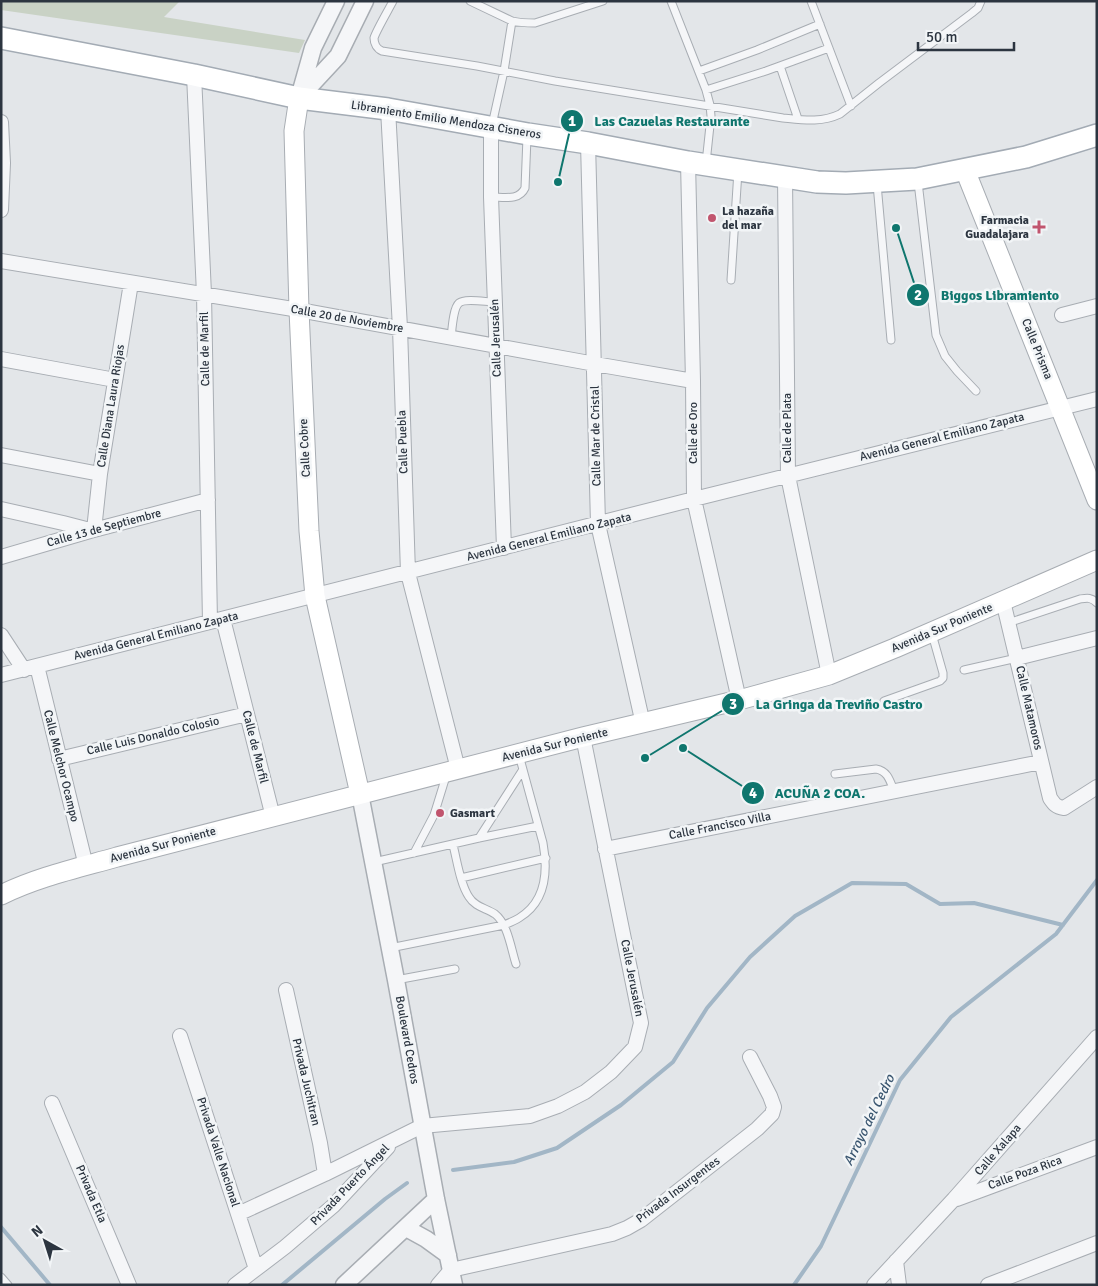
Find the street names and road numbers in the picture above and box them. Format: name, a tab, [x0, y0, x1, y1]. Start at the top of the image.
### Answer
street label: Libramiento Emilio Mendoza Cisneros	[350, 98, 542, 142]
street label: Calle Jerusalén	[487, 299, 505, 377]
street label: Calle 20 de Noviembre	[289, 302, 405, 336]
street label: Calle de Marfil	[197, 311, 213, 387]
street label: Calle Prisma	[1018, 316, 1056, 382]
street label: Calle Diana Laura Riojas	[94, 343, 128, 469]
street label: Calle Mar de Cristal	[588, 385, 604, 486]
street label: Calle de Plata	[780, 393, 795, 463]
street label: Calle de Oro	[686, 402, 701, 464]
street label: Avenida General Emiliano Zapata	[858, 409, 1026, 465]
street label: Calle Puebla	[394, 410, 412, 474]
street label: Calle Cobre	[296, 418, 314, 478]
street label: Calle 13 de Septiembre	[45, 505, 163, 551]
street label: Avenida General Emiliano Zapata	[465, 509, 633, 565]
street label: Avenida Sur Poniente	[889, 600, 995, 656]
street label: Avenida General Emiliano Zapata	[72, 608, 240, 664]
street label: Calle Matamoros	[1012, 664, 1046, 752]
street label: Calle Melchor Ocampo	[40, 708, 82, 824]
street label: Calle de Marfil	[239, 709, 271, 786]
street label: Calle Luis Donaldo Colosio	[85, 713, 221, 759]
street label: Avenida Sur Poniente	[500, 725, 610, 765]
street label: Calle Francisco Villa	[668, 809, 772, 843]
street label: Avenida Sur Poniente	[109, 824, 217, 866]
street label: Calle Jerusalén	[617, 938, 647, 1018]
street label: Boulevard Cedros	[392, 995, 422, 1085]
street label: Privada Juchitran	[289, 1037, 323, 1127]
street label: Privada Valle Nacional	[193, 1095, 243, 1209]
street label: Calle Xalapa	[971, 1121, 1025, 1179]
street label: Privada Puerto Ángel	[307, 1141, 393, 1229]
street label: Calle Poza Rica	[986, 1153, 1064, 1193]
street label: Privada Insurgentes	[633, 1154, 723, 1226]
street label: Privada Etla	[72, 1163, 110, 1225]

